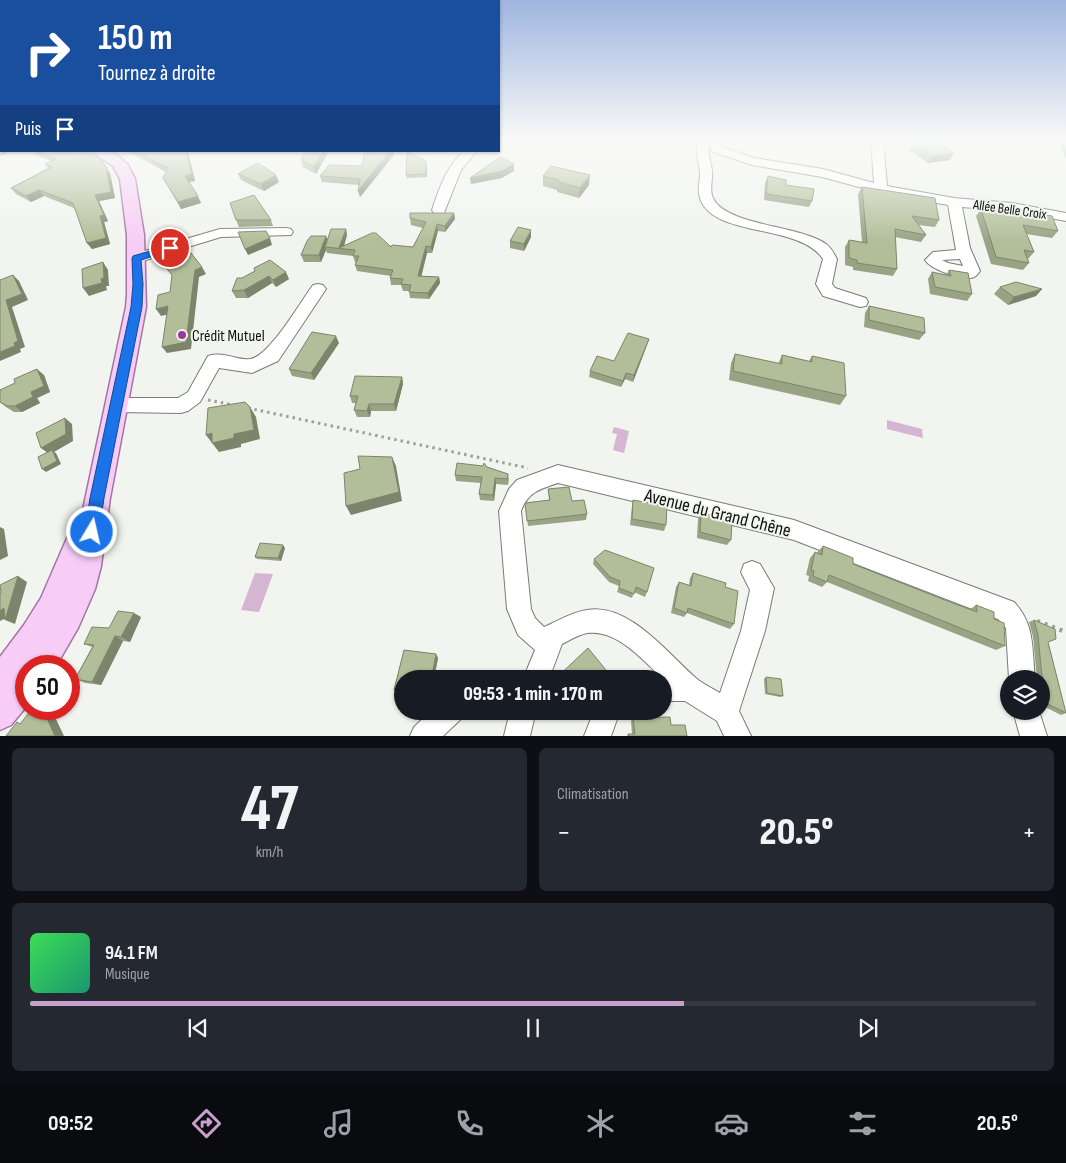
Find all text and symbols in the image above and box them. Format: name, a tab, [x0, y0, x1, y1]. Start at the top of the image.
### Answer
text: 150 m	[98, 17, 172, 60]
icon: right	[15, 20, 80, 85]
text: Tournez à droite	[98, 60, 215, 87]
icon: arrive	[51, 115, 79, 143]
text: Puis	[15, 118, 41, 141]
street label: Allée Belle Croix	[971, 196, 1048, 223]
pin	[149, 227, 191, 269]
icon: arrive	[156, 234, 184, 262]
place label: Crédit Mutuel	[192, 327, 265, 346]
marker: Crédit Mutuel	[176, 329, 188, 341]
street label: Avenue du Grand Chêne	[641, 484, 793, 543]
position arrow	[65, 505, 117, 557]
speed limit sign: 50	[15, 655, 80, 720]
map controls	[1000, 670, 1050, 720]
button: layers	[1000, 670, 1050, 720]
text: 09:53 · 1 min · 170 m	[463, 683, 603, 706]
text: 47	[241, 771, 298, 849]
text: Climatisation	[557, 785, 629, 804]
text: 20.5°	[760, 810, 833, 855]
text: −	[557, 816, 571, 849]
text: +	[1022, 816, 1036, 849]
text: km/h	[256, 843, 283, 862]
text: 94.1 FM	[105, 942, 158, 965]
text: Musique	[105, 965, 150, 984]
icon: previous	[184, 1014, 212, 1042]
icon: pause	[519, 1014, 547, 1042]
icon: next	[854, 1014, 882, 1042]
icon: directions	[189, 1106, 224, 1141]
icon: music	[321, 1106, 356, 1141]
icon: phone	[452, 1106, 487, 1141]
icon: climate	[583, 1106, 618, 1141]
icon: car	[714, 1106, 749, 1141]
icon: filters	[845, 1106, 880, 1141]
text: 09:52	[48, 1110, 93, 1137]
text: 20.5°	[977, 1110, 1018, 1137]

